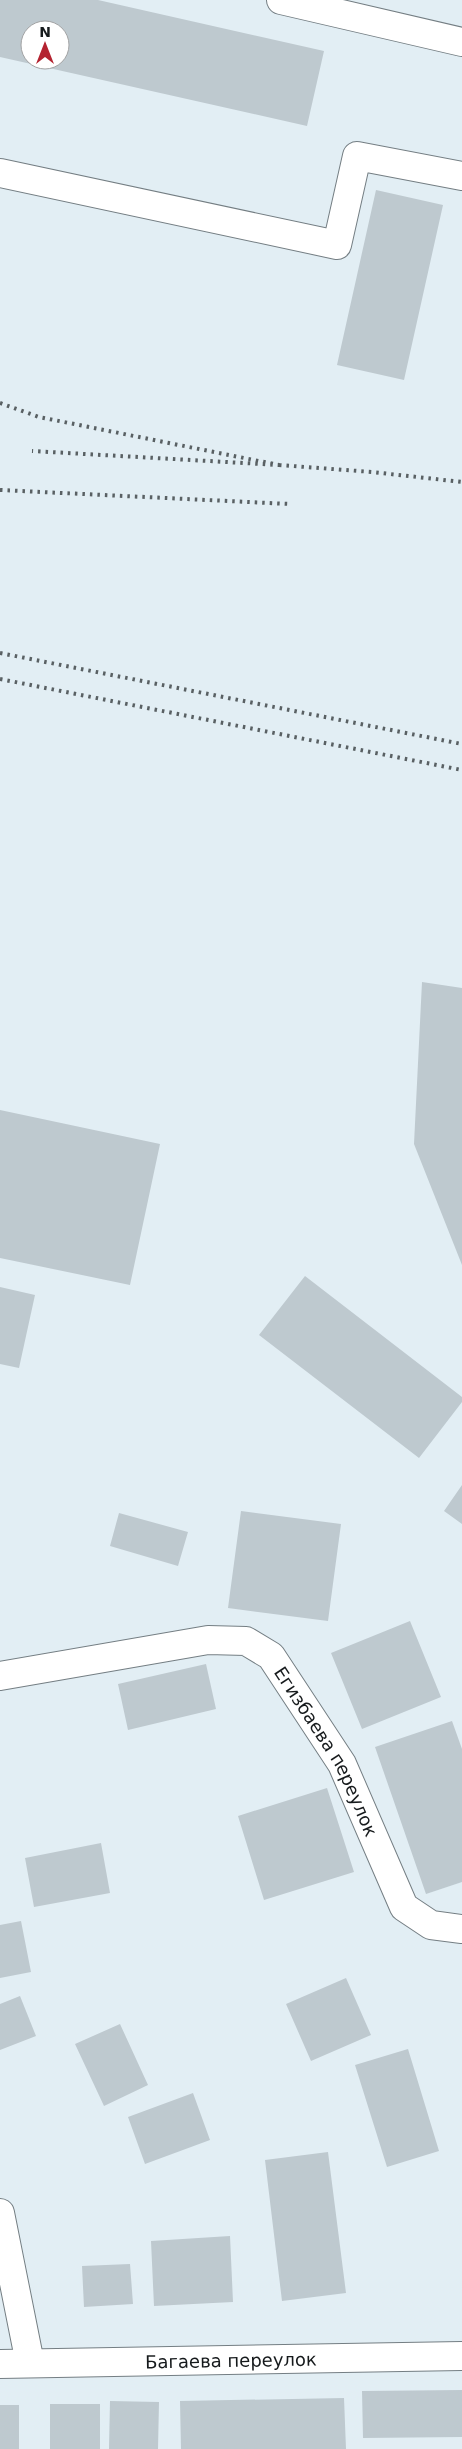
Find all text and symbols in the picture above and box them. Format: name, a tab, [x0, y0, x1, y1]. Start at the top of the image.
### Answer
north arrow	[20, 20, 70, 70]
text: N	[39, 24, 51, 40]
street label: Егизбаева переулок	[270, 1662, 383, 1839]
street label: Багаева переулок	[145, 2348, 317, 2372]

